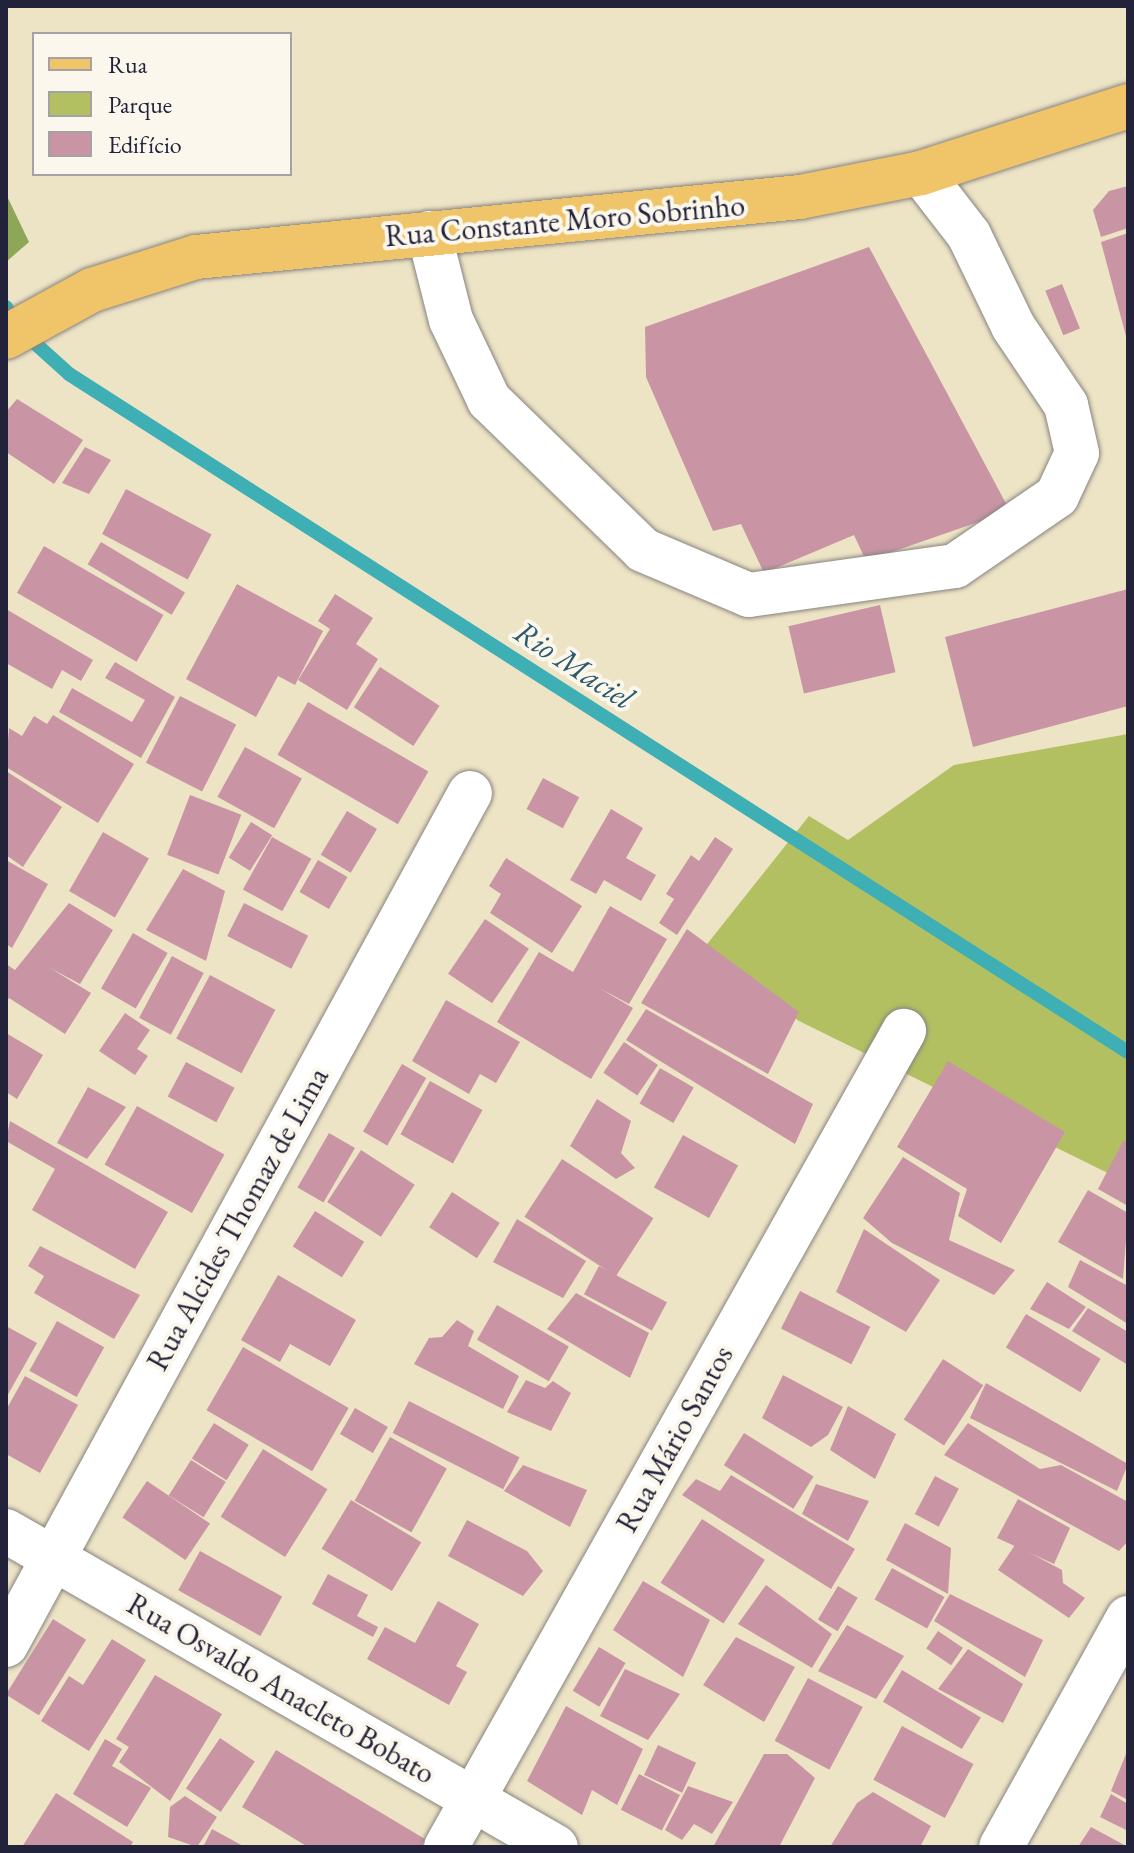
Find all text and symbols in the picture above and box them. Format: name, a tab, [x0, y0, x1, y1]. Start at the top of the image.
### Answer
legend	[32, 32, 292, 176]
text: Rua	[108, 49, 147, 80]
text: Parque	[108, 89, 172, 120]
text: Edifício	[108, 129, 182, 160]
street label: Rua Constante Moro Sobrinho	[384, 187, 746, 255]
water label: Rio Maciel	[507, 612, 641, 718]
street label: Rua Alcides Thomaz de Lima	[140, 1061, 336, 1377]
street label: Rua Mário Santos	[609, 1340, 741, 1538]
street label: Rua Osvaldo Anacleto Bobato	[121, 1586, 441, 1792]

